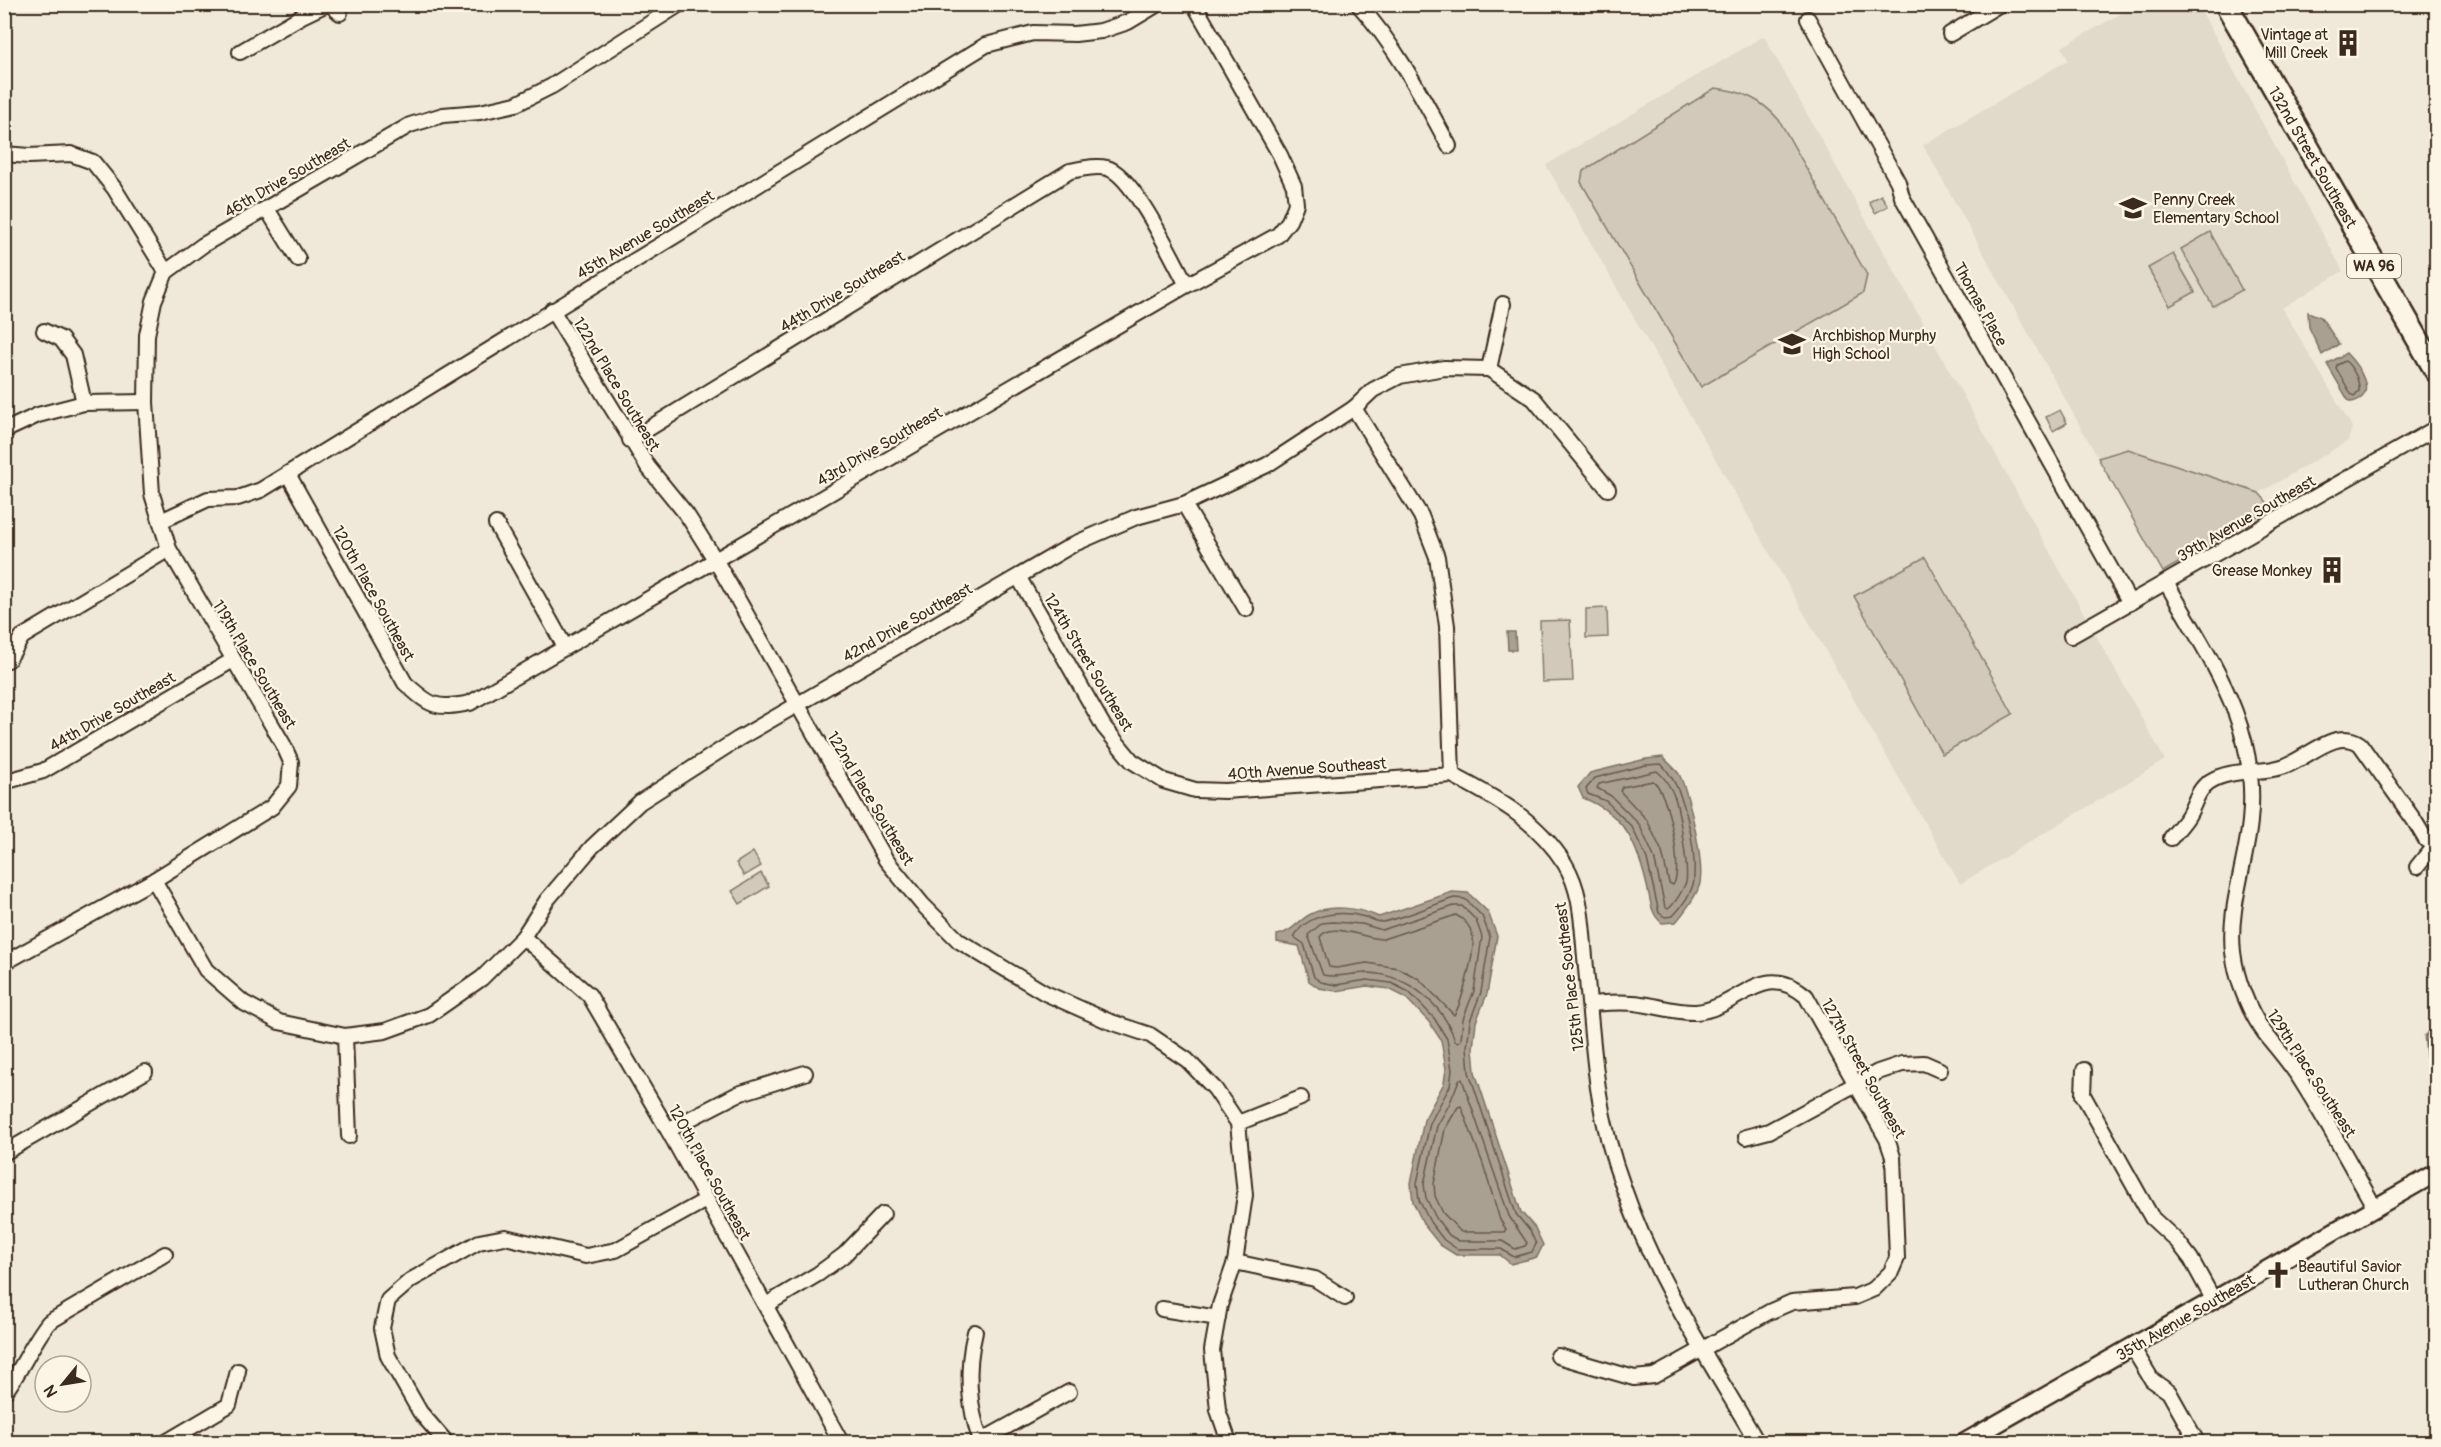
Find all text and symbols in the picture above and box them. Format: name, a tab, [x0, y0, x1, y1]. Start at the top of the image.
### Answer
place label: Vintage at Mill Creek	[2260, 25, 2329, 63]
building icon: Vintage at Mill Creek	[2333, 28, 2363, 58]
street label: 132nd Street Southeast	[2263, 83, 2361, 232]
street label: 46th Drive Southeast	[221, 133, 355, 222]
street label: 45th Avenue Southeast	[573, 186, 718, 284]
place label: Penny Creek Elementary School	[2153, 190, 2279, 228]
school or university icon: Penny Creek Elementary School	[2118, 193, 2148, 223]
street label: 44th Drive Southeast	[776, 246, 909, 337]
road number: WA 96	[2347, 254, 2401, 278]
street label: Thomas Place	[1949, 259, 2011, 350]
street label: 122nd Place Southeast	[568, 314, 664, 456]
place label: Archbishop Murphy High School	[1812, 326, 1936, 364]
school or university icon: Archbishop Murphy High School	[1777, 329, 1807, 359]
street label: 43rd Drive Southeast	[813, 403, 946, 491]
street label: 39th Avenue Southeast	[2174, 471, 2320, 567]
street label: 120th Place Southeast	[328, 522, 419, 665]
building icon: Grease Monkey	[2317, 555, 2347, 585]
place label: Grease Monkey	[2212, 561, 2312, 581]
street label: 42nd Drive Southeast	[839, 579, 976, 667]
street label: 124th Street Southeast	[1039, 590, 1138, 736]
street label: 119th Place Southeast	[208, 597, 301, 733]
street label: 44th Drive Southeast	[46, 667, 180, 756]
street label: 122nd Place Southeast	[822, 728, 918, 870]
street label: 40th Avenue Southeast	[1227, 753, 1388, 785]
street label: 125th Place Southeast	[1551, 901, 1589, 1052]
street label: 127th Street Southeast	[1816, 995, 1910, 1142]
street label: 129th Place Southeast	[2262, 1005, 2361, 1142]
street label: 120th Place Southeast	[664, 1101, 755, 1244]
place label: Beautiful Savior Lutheran Church	[2298, 1257, 2409, 1295]
church icon: Beautiful Savior Lutheran Church	[2263, 1260, 2293, 1290]
street label: 35th Avenue Southeast	[2113, 1270, 2259, 1366]
north arrow	[33, 1354, 93, 1414]
text: N	[39, 1381, 62, 1401]

